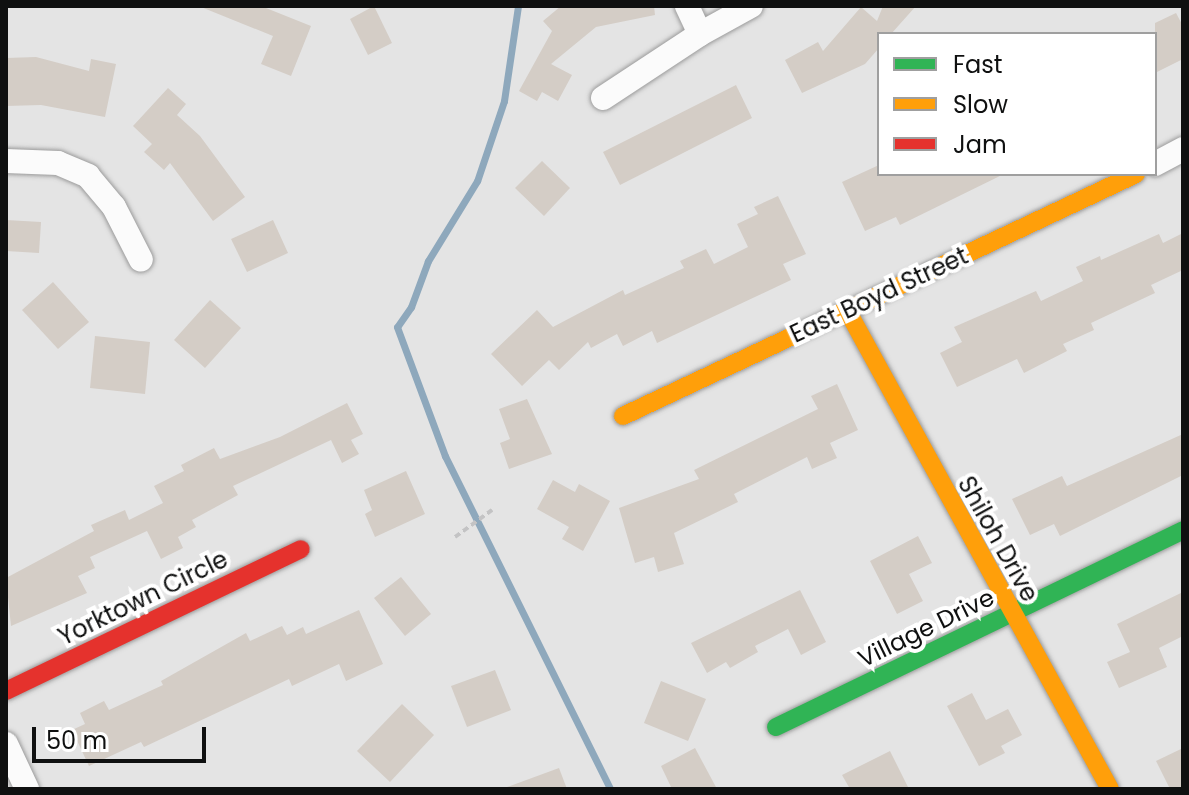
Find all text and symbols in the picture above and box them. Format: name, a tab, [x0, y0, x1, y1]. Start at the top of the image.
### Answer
legend	[877, 32, 1157, 176]
text: Fast	[953, 48, 1003, 81]
text: Slow	[953, 88, 1008, 121]
text: Jam	[953, 128, 1007, 161]
street label: East Boyd Street	[786, 241, 972, 349]
street label: Shiloh Drive	[952, 471, 1044, 607]
street label: Yorktown Circle	[54, 545, 232, 651]
street label: Village Drive	[853, 583, 999, 673]
scale bar	[36, 711, 210, 761]
text: 50 m	[46, 724, 107, 757]

